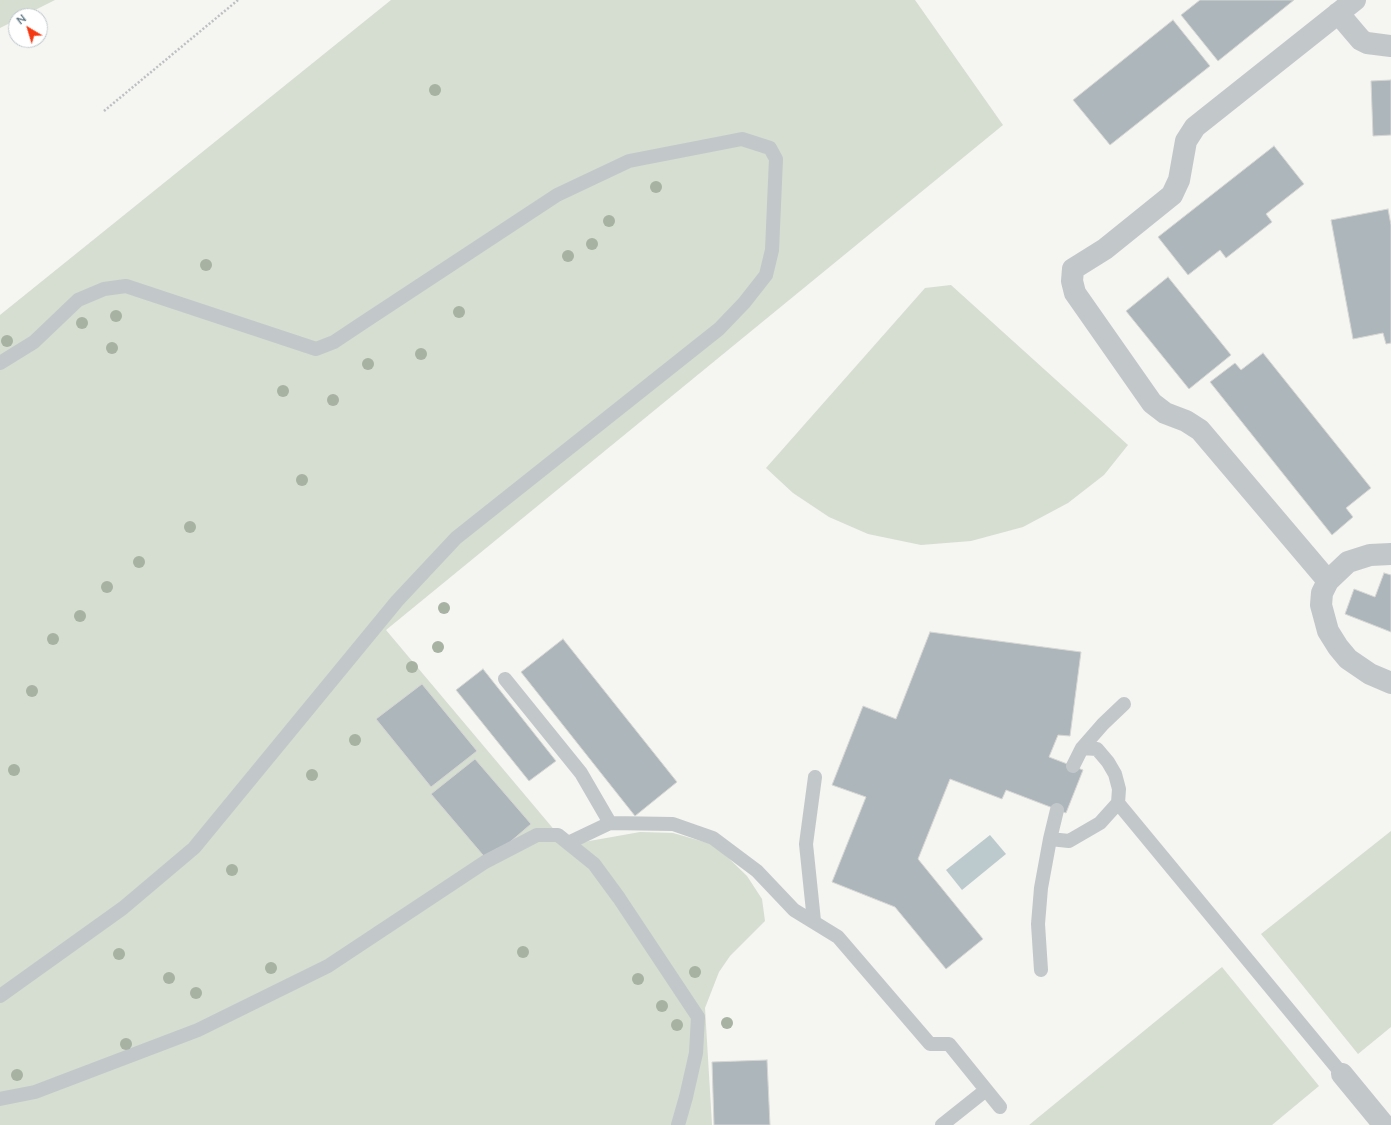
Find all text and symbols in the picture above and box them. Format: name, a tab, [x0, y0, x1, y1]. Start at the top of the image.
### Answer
north arrow	[8, 8, 48, 48]
text: N	[14, 11, 28, 27]

